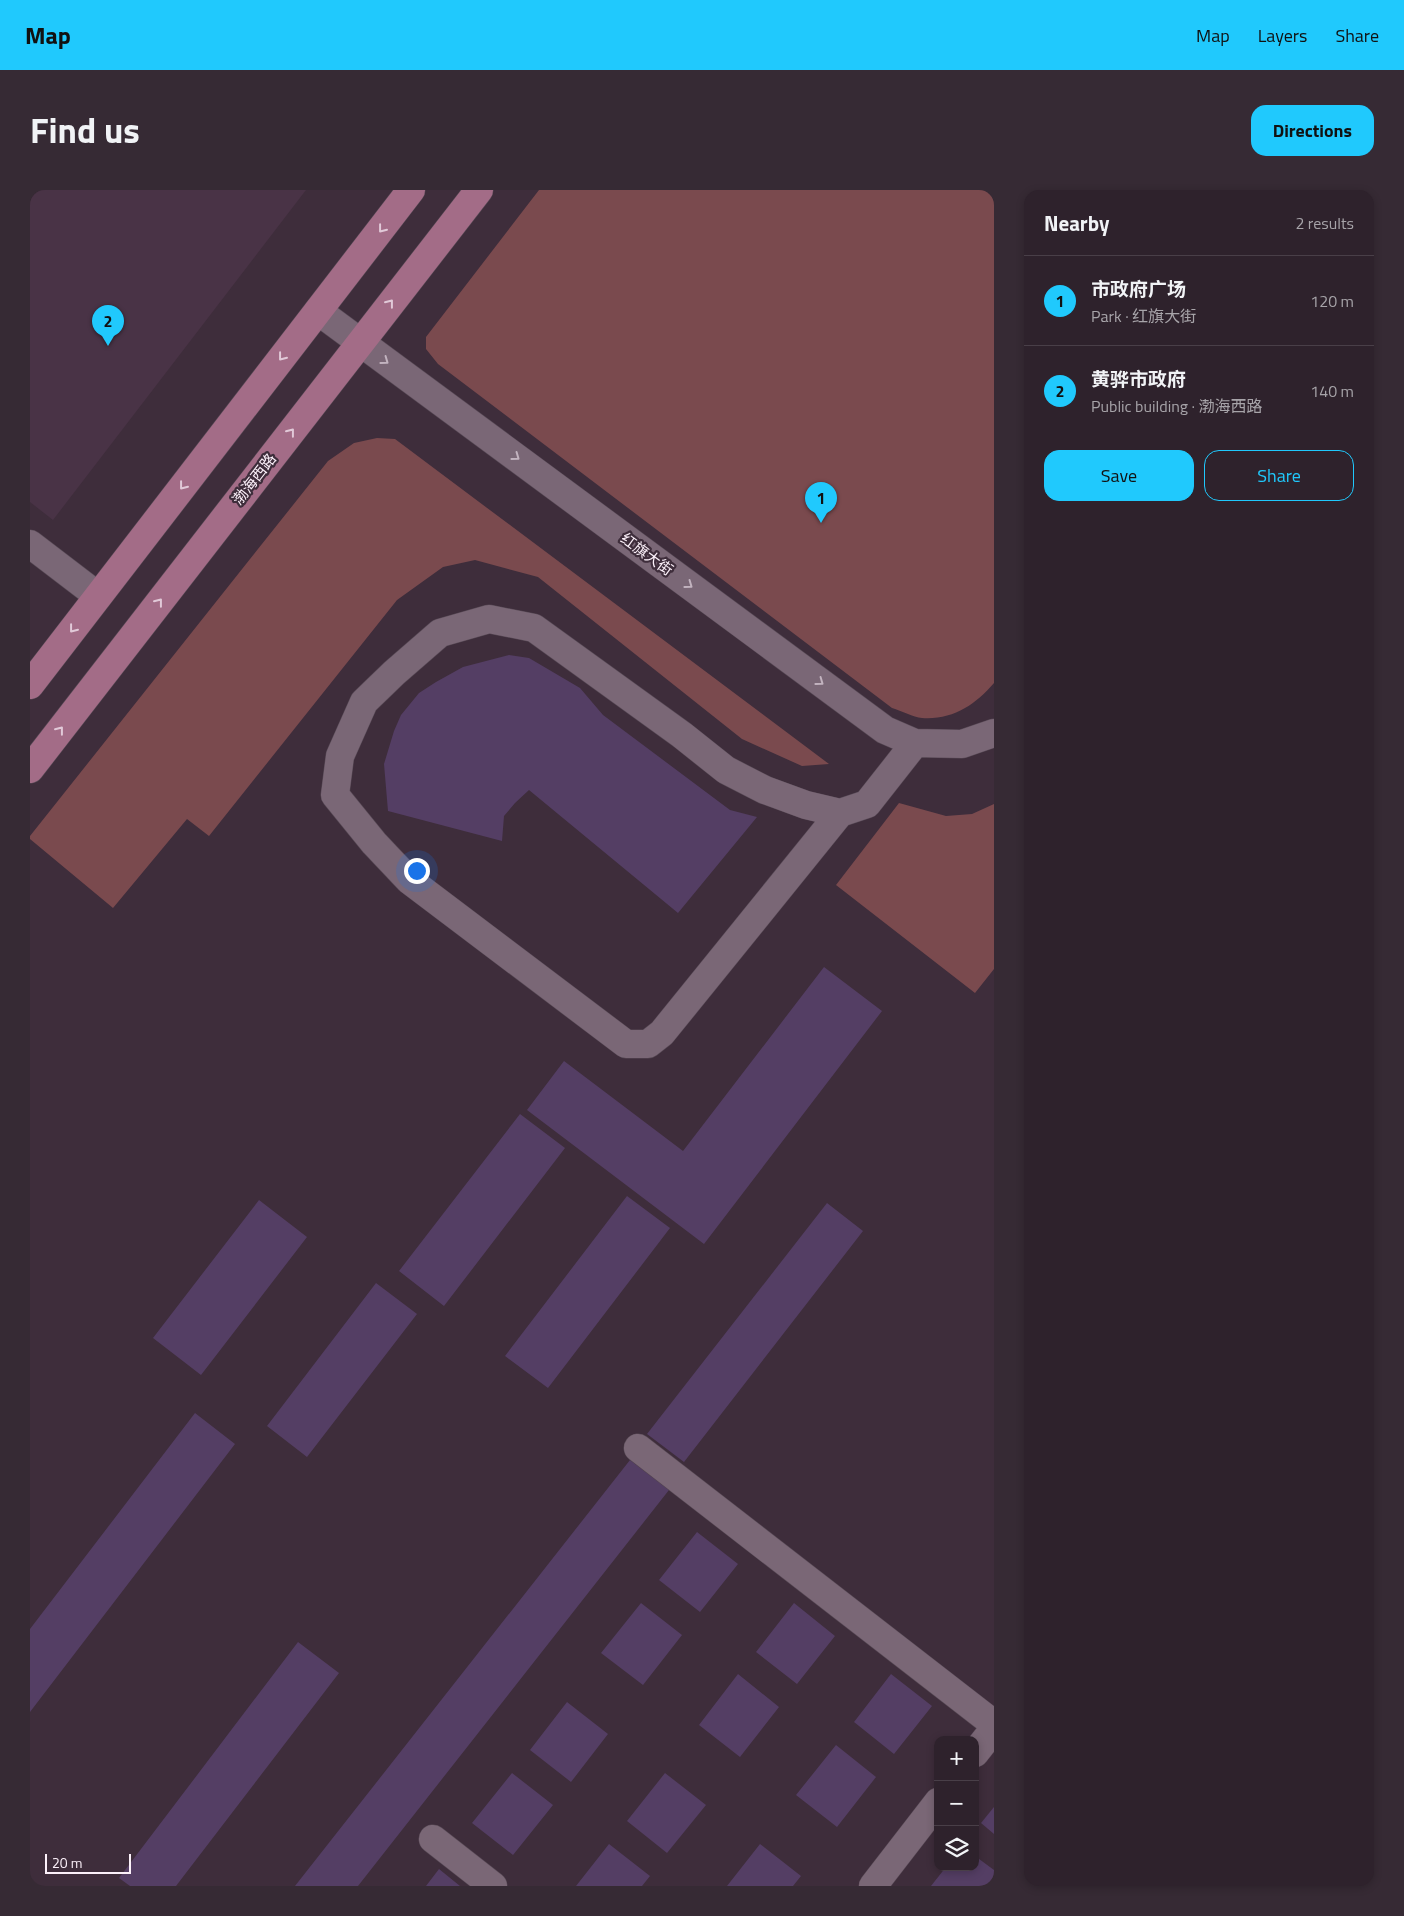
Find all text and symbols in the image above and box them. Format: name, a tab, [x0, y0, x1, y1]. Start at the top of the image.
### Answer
text: Map	[25, 17, 71, 53]
text: Map	[1196, 22, 1230, 49]
text: Layers	[1258, 22, 1307, 49]
text: Share	[1335, 22, 1379, 49]
text: Find us	[30, 103, 140, 157]
button: Directions	[1251, 105, 1374, 156]
text: Nearby	[1044, 207, 1109, 239]
text: 2 results	[1295, 211, 1354, 235]
one-way arrow	[379, 223, 387, 232]
text: 市政府广场	[1091, 274, 1186, 303]
text: 1	[1056, 289, 1064, 313]
text: 120 m	[1310, 289, 1354, 313]
one-way arrow	[385, 300, 393, 309]
text: Park · 红旗大街	[1091, 304, 1196, 328]
pin: 2	[92, 305, 124, 346]
one-way arrow	[280, 351, 288, 360]
one-way arrow	[379, 355, 389, 364]
text: 黄骅市政府	[1091, 364, 1186, 393]
text: 2	[1056, 379, 1064, 403]
text: 140 m	[1310, 379, 1354, 403]
text: Public building · 渤海西路	[1091, 394, 1263, 418]
one-way arrow	[285, 429, 293, 438]
street label: 渤海西路	[226, 448, 282, 510]
button: Save	[1044, 450, 1194, 501]
button: Share	[1204, 450, 1354, 501]
one-way arrow	[510, 452, 519, 460]
one-way arrow	[181, 480, 189, 489]
pin: 1	[805, 482, 837, 523]
street label: 红旗大街	[616, 527, 678, 581]
one-way arrow	[683, 579, 693, 588]
one-way arrow	[154, 599, 162, 608]
one-way arrow	[71, 623, 79, 632]
one-way arrow	[814, 676, 823, 684]
one-way arrow	[54, 727, 62, 736]
your location	[404, 858, 430, 884]
map controls	[934, 1736, 979, 1871]
button: +	[934, 1736, 979, 1781]
button: −	[934, 1781, 979, 1826]
button: layers	[934, 1826, 979, 1871]
scale bar	[45, 1851, 131, 1874]
text: 20 m	[52, 1852, 82, 1873]

